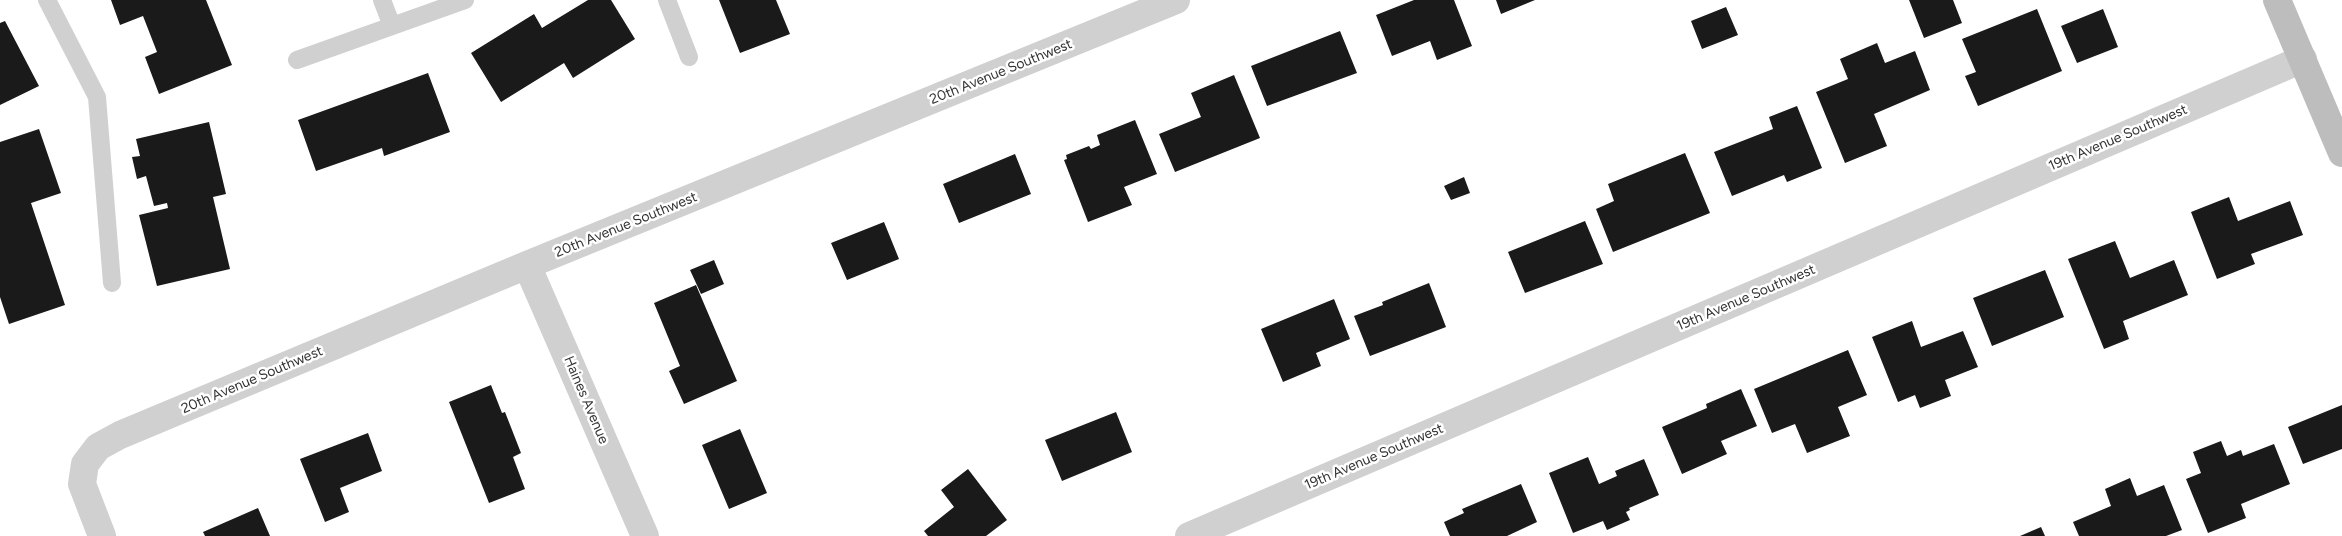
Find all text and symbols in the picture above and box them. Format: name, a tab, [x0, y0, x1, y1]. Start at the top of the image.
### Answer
street label: 20th Avenue Southwest	[927, 36, 1075, 108]
street label: 19th Avenue Southwest	[2046, 101, 2190, 175]
street label: 20th Avenue Southwest	[552, 189, 700, 261]
street label: 19th Avenue Southwest	[1674, 261, 1818, 335]
street label: 20th Avenue Southwest	[179, 343, 325, 417]
street label: Haines Avenue	[560, 354, 612, 446]
street label: 19th Avenue Southwest	[1302, 420, 1446, 494]

